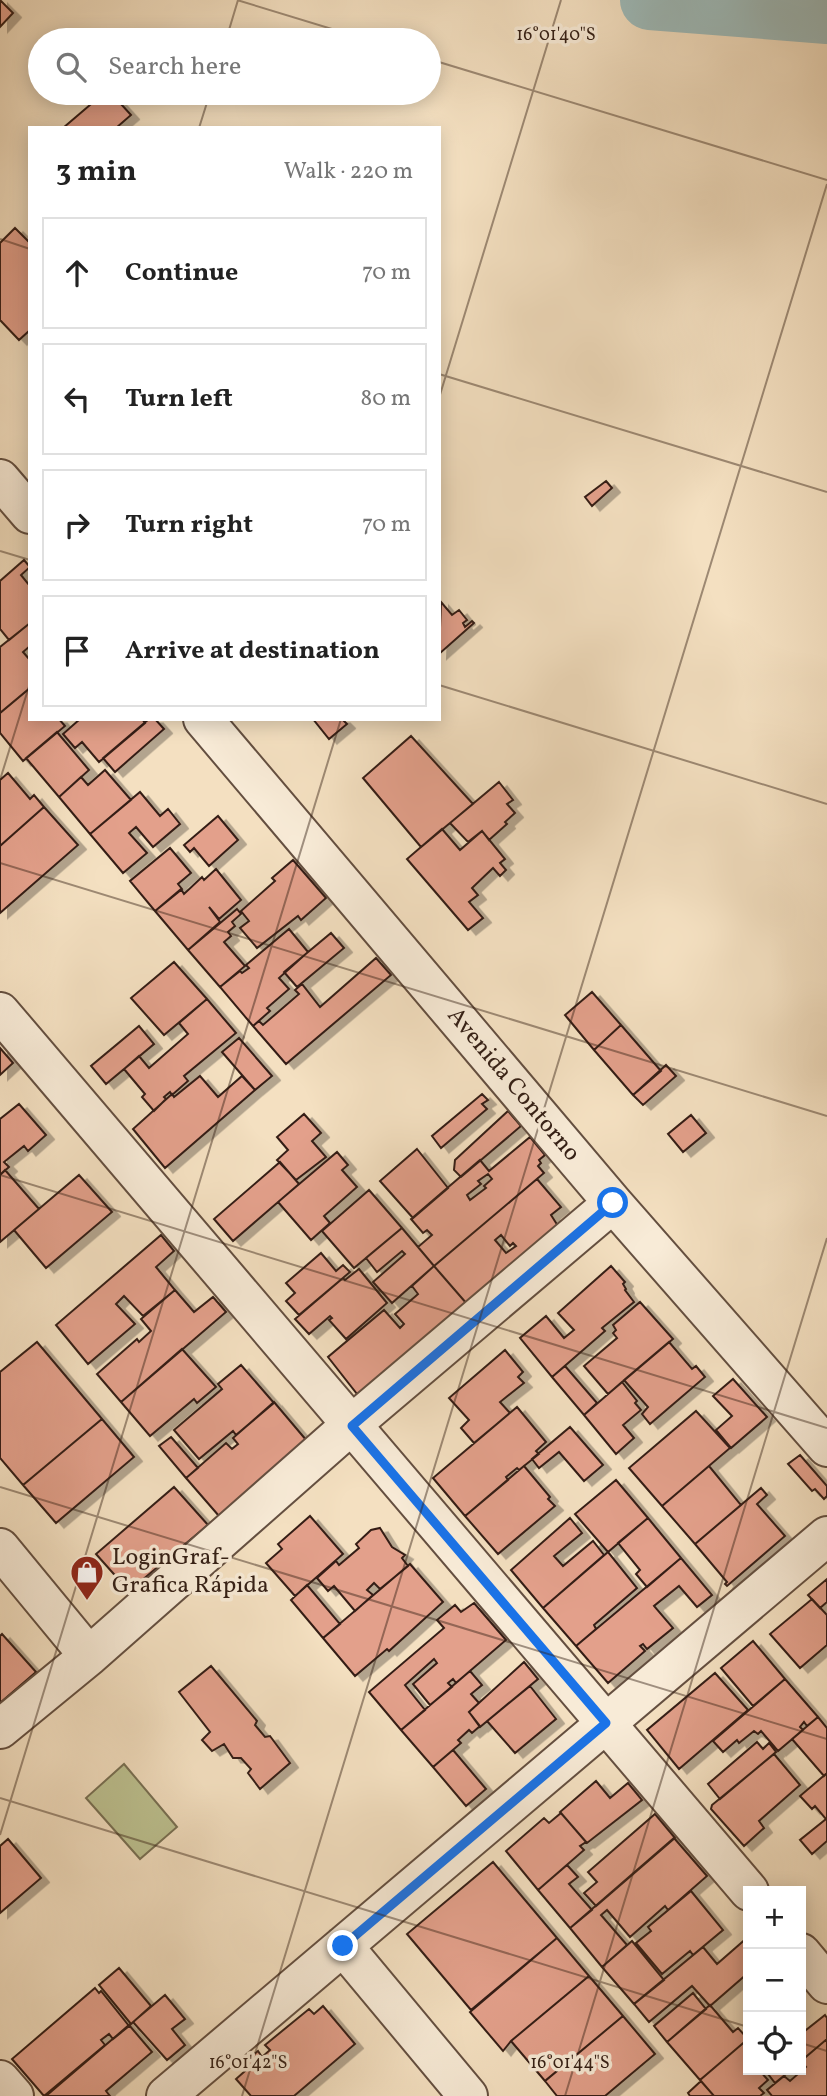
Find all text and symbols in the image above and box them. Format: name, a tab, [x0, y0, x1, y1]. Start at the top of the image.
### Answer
text: 16°01'40"S	[516, 23, 596, 48]
search box	[28, 28, 441, 105]
icon: search	[52, 48, 90, 86]
text: Search here	[108, 49, 241, 85]
text: 3 min	[56, 151, 137, 193]
text: Walk · 220 m	[284, 156, 413, 188]
icon: ahead	[58, 254, 96, 292]
text: Continue	[125, 255, 238, 291]
text: 70 m	[362, 257, 411, 289]
icon: left	[58, 380, 96, 418]
text: Turn left	[125, 381, 233, 417]
text: 80 m	[361, 383, 411, 415]
icon: right	[58, 506, 96, 544]
text: Turn right	[125, 507, 253, 543]
text: 70 m	[362, 509, 411, 541]
icon: arrive	[58, 632, 96, 670]
text: Arrive at destination	[125, 633, 380, 669]
street label: Avenida Contorno	[438, 1001, 588, 1169]
route start	[597, 1187, 628, 1218]
place label: LoginGraf- Grafica Rápida	[112, 1541, 269, 1603]
shop icon: LoginGraf- Grafica Rápida	[68, 1553, 106, 1602]
map controls	[743, 1886, 806, 2075]
button: +	[743, 1886, 806, 1949]
route end	[327, 1930, 358, 1961]
button: −	[743, 1949, 806, 2012]
button: locate	[743, 2012, 806, 2075]
text: 16°01'42"S	[209, 2051, 287, 2076]
text: 16°01'44"S	[530, 2051, 610, 2076]

